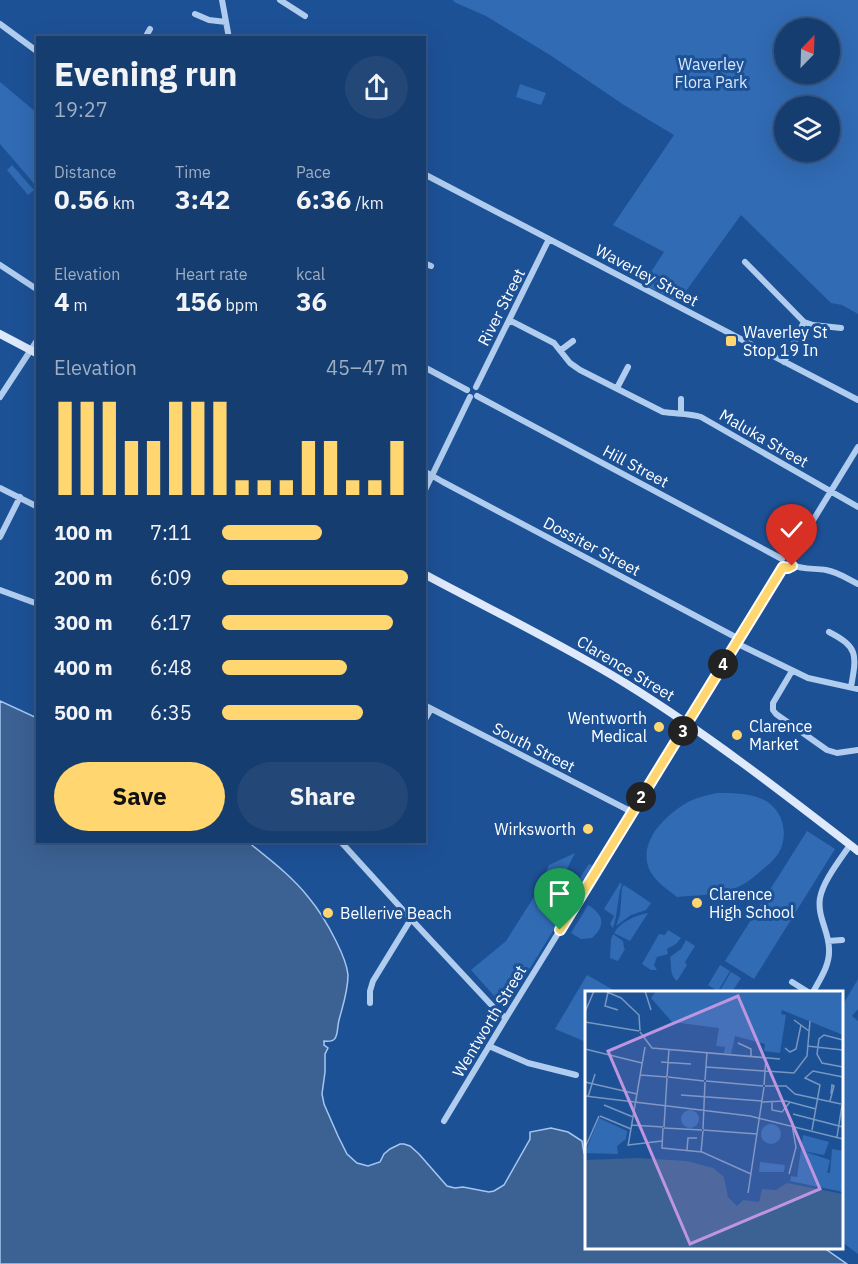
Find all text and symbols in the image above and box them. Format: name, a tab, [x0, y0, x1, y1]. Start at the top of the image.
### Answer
north arrow	[774, 18, 840, 84]
map controls	[774, 18, 840, 162]
text: Evening run	[54, 52, 238, 95]
park label: Waverley Flora Park	[675, 54, 748, 92]
button: share	[345, 56, 408, 119]
text: 19:27	[54, 96, 108, 123]
button: layers	[774, 96, 840, 162]
text: Distance	[54, 162, 116, 182]
text: Time	[175, 162, 211, 182]
text: Pace	[296, 162, 331, 182]
text: 0.56	[54, 182, 109, 216]
text: 3:42	[175, 182, 230, 216]
text: 6:36	[296, 182, 351, 216]
text: km	[109, 193, 135, 213]
text: /km	[351, 193, 384, 213]
street label: Waverley Street	[592, 239, 702, 311]
text: Elevation	[54, 264, 120, 284]
text: Heart rate	[175, 264, 248, 284]
text: kcal	[296, 264, 325, 284]
street label: River Street	[473, 265, 529, 349]
text: 4	[54, 284, 70, 318]
text: 156	[175, 284, 222, 318]
text: 36	[296, 284, 327, 318]
text: m	[70, 295, 87, 315]
text: bpm	[222, 295, 258, 315]
place label: Waverley St Stop 19 In	[743, 322, 828, 360]
marker: Waverley St Stop 19 In	[724, 334, 738, 348]
text: Elevation	[54, 354, 137, 381]
text: 45–47 m	[326, 354, 408, 381]
street label: Maluka Street	[716, 404, 812, 472]
street label: Hill Street	[600, 440, 672, 492]
pin	[766, 504, 817, 566]
street label: Dossiter Street	[540, 512, 644, 580]
icon: check	[775, 513, 808, 546]
text: 100 m	[54, 519, 113, 546]
text: 7:11	[150, 519, 192, 546]
text: 200 m	[54, 564, 113, 591]
text: 6:09	[150, 564, 192, 591]
text: 300 m	[54, 609, 113, 636]
text: 6:17	[150, 609, 192, 636]
street label: Clarence Street	[573, 631, 679, 705]
pin: 4	[708, 649, 738, 679]
text: 400 m	[54, 654, 113, 681]
text: 6:48	[150, 654, 192, 681]
text: 4	[718, 654, 728, 674]
text: 500 m	[54, 699, 113, 726]
text: 6:35	[150, 699, 192, 726]
place label: Wentworth Medical	[568, 708, 647, 746]
pin: 3	[668, 716, 698, 746]
place label: Clarence Market	[749, 716, 812, 754]
street label: South Street	[489, 718, 579, 776]
marker: Wentworth Medical	[652, 720, 666, 734]
text: 3	[678, 721, 688, 741]
marker: Clarence Market	[730, 728, 744, 742]
button: Save	[54, 762, 225, 831]
button: Share	[237, 762, 408, 831]
pin: 2	[626, 782, 656, 812]
text: 2	[636, 787, 646, 807]
place label: Wirksworth	[494, 819, 576, 839]
marker: Wirksworth	[581, 822, 595, 836]
pin	[534, 868, 585, 930]
icon: arrive	[543, 877, 576, 910]
place label: Clarence High School	[709, 884, 794, 922]
marker: Clarence High School	[690, 896, 704, 910]
place label: Bellerive Beach	[340, 903, 452, 923]
marker: Bellerive Beach	[321, 906, 335, 920]
street label: Wentworth Street	[448, 961, 530, 1081]
inset map	[585, 991, 843, 1249]

